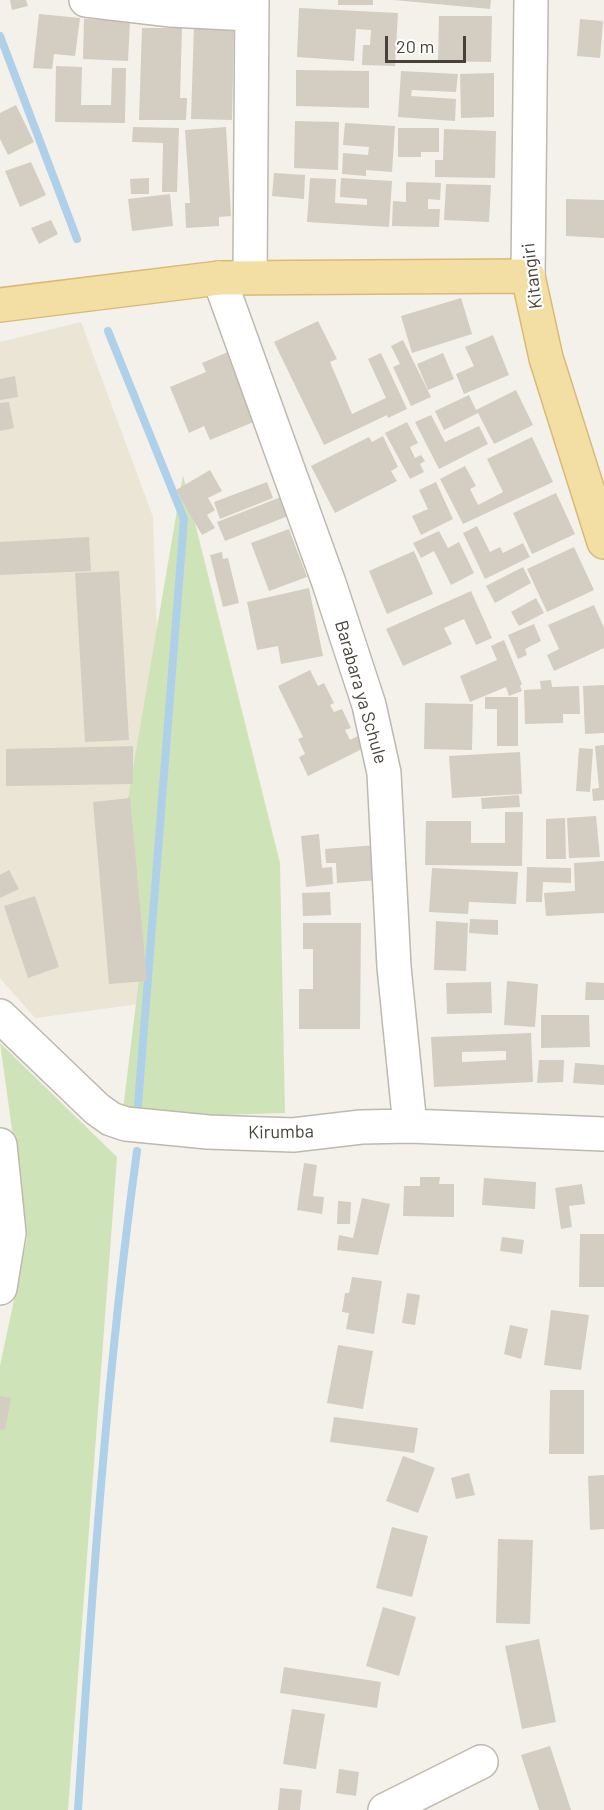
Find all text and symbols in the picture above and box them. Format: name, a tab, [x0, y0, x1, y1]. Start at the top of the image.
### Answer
scale bar	[388, 24, 469, 62]
text: 20 m	[396, 35, 434, 57]
street label: Kitangiri	[517, 242, 547, 310]
street label: Barabara ya Schule	[330, 618, 392, 766]
street label: Kirumba	[248, 1121, 314, 1143]

